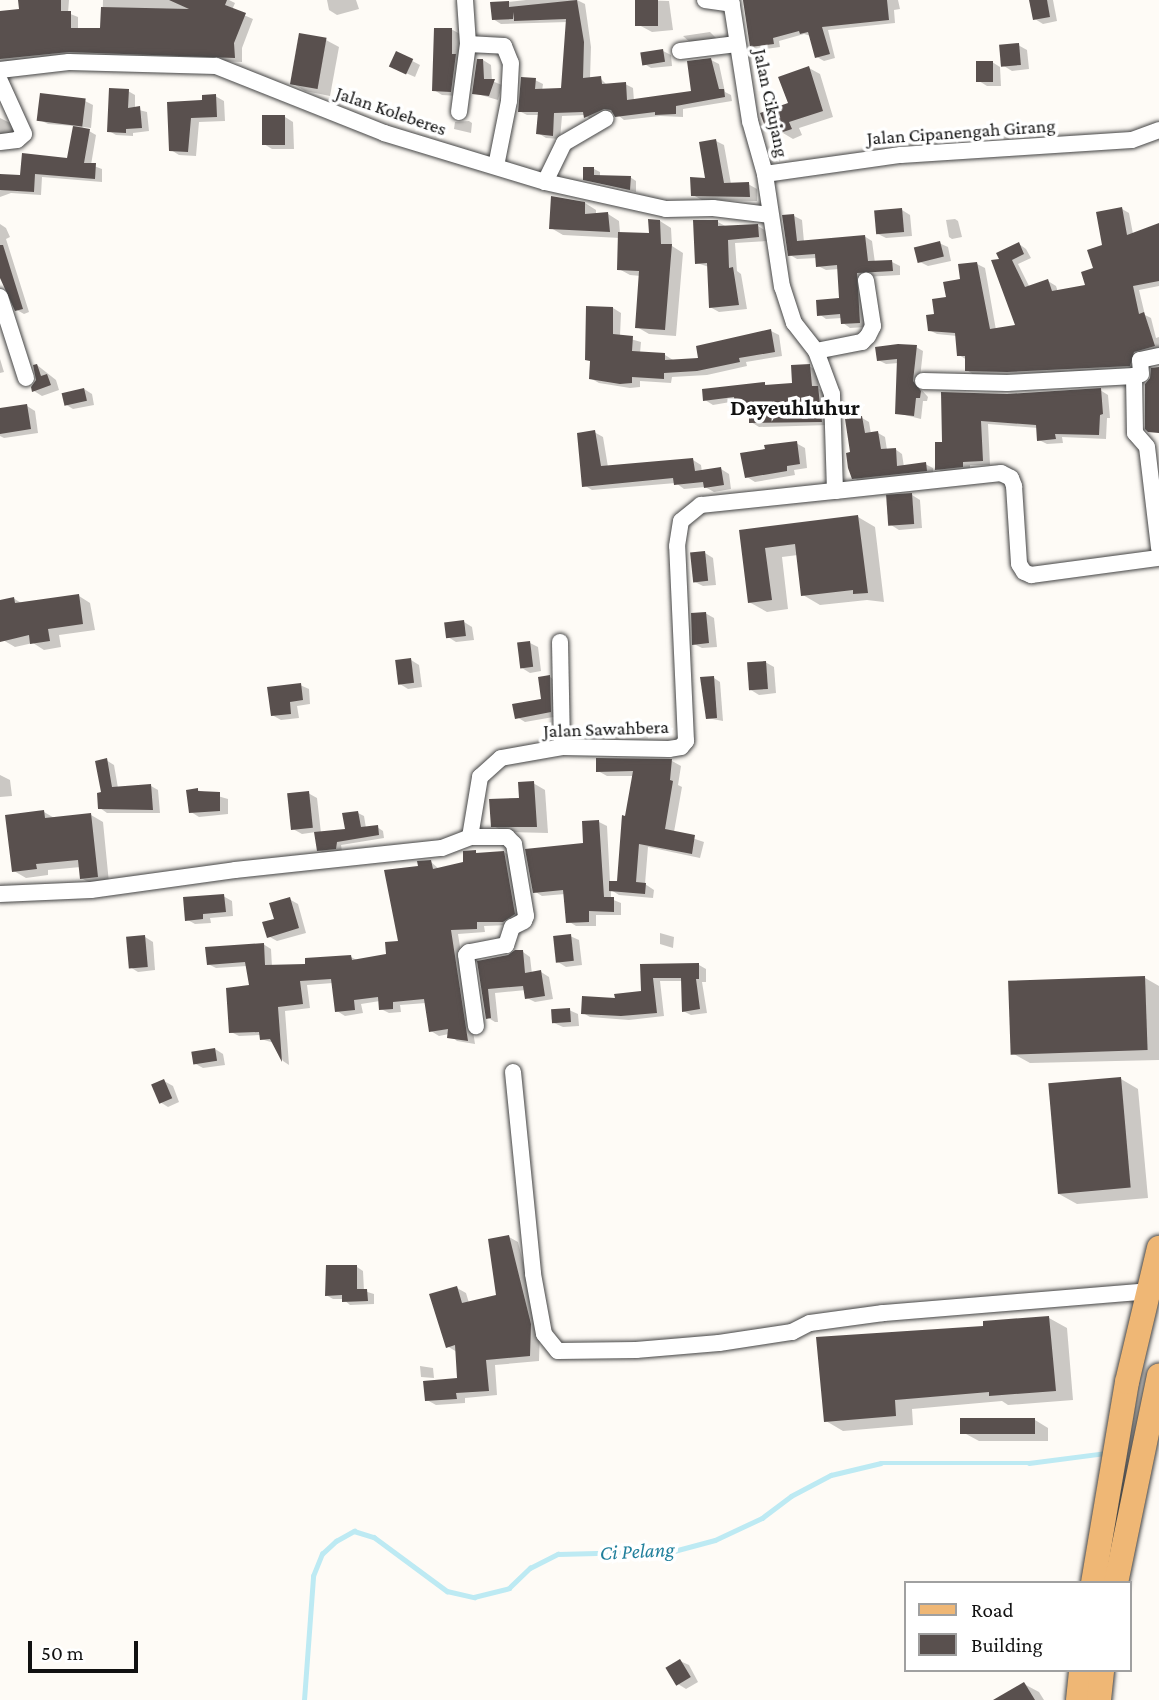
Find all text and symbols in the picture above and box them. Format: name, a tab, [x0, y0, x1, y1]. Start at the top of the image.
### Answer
street label: Jalan Cikujang	[748, 47, 794, 159]
street label: Jalan Koleberes	[333, 81, 449, 141]
street label: Jalan Cipanengah Girang	[866, 114, 1056, 150]
district label: Dayeuhluhur	[730, 393, 860, 421]
street label: Jalan Sawahbera	[543, 715, 669, 743]
water label: Ci Pelang	[599, 1536, 675, 1566]
legend	[904, 1581, 1131, 1672]
text: Road	[971, 1598, 1014, 1622]
scale bar	[32, 1626, 142, 1670]
text: Building	[971, 1633, 1043, 1657]
text: 50 m	[41, 1641, 84, 1665]

